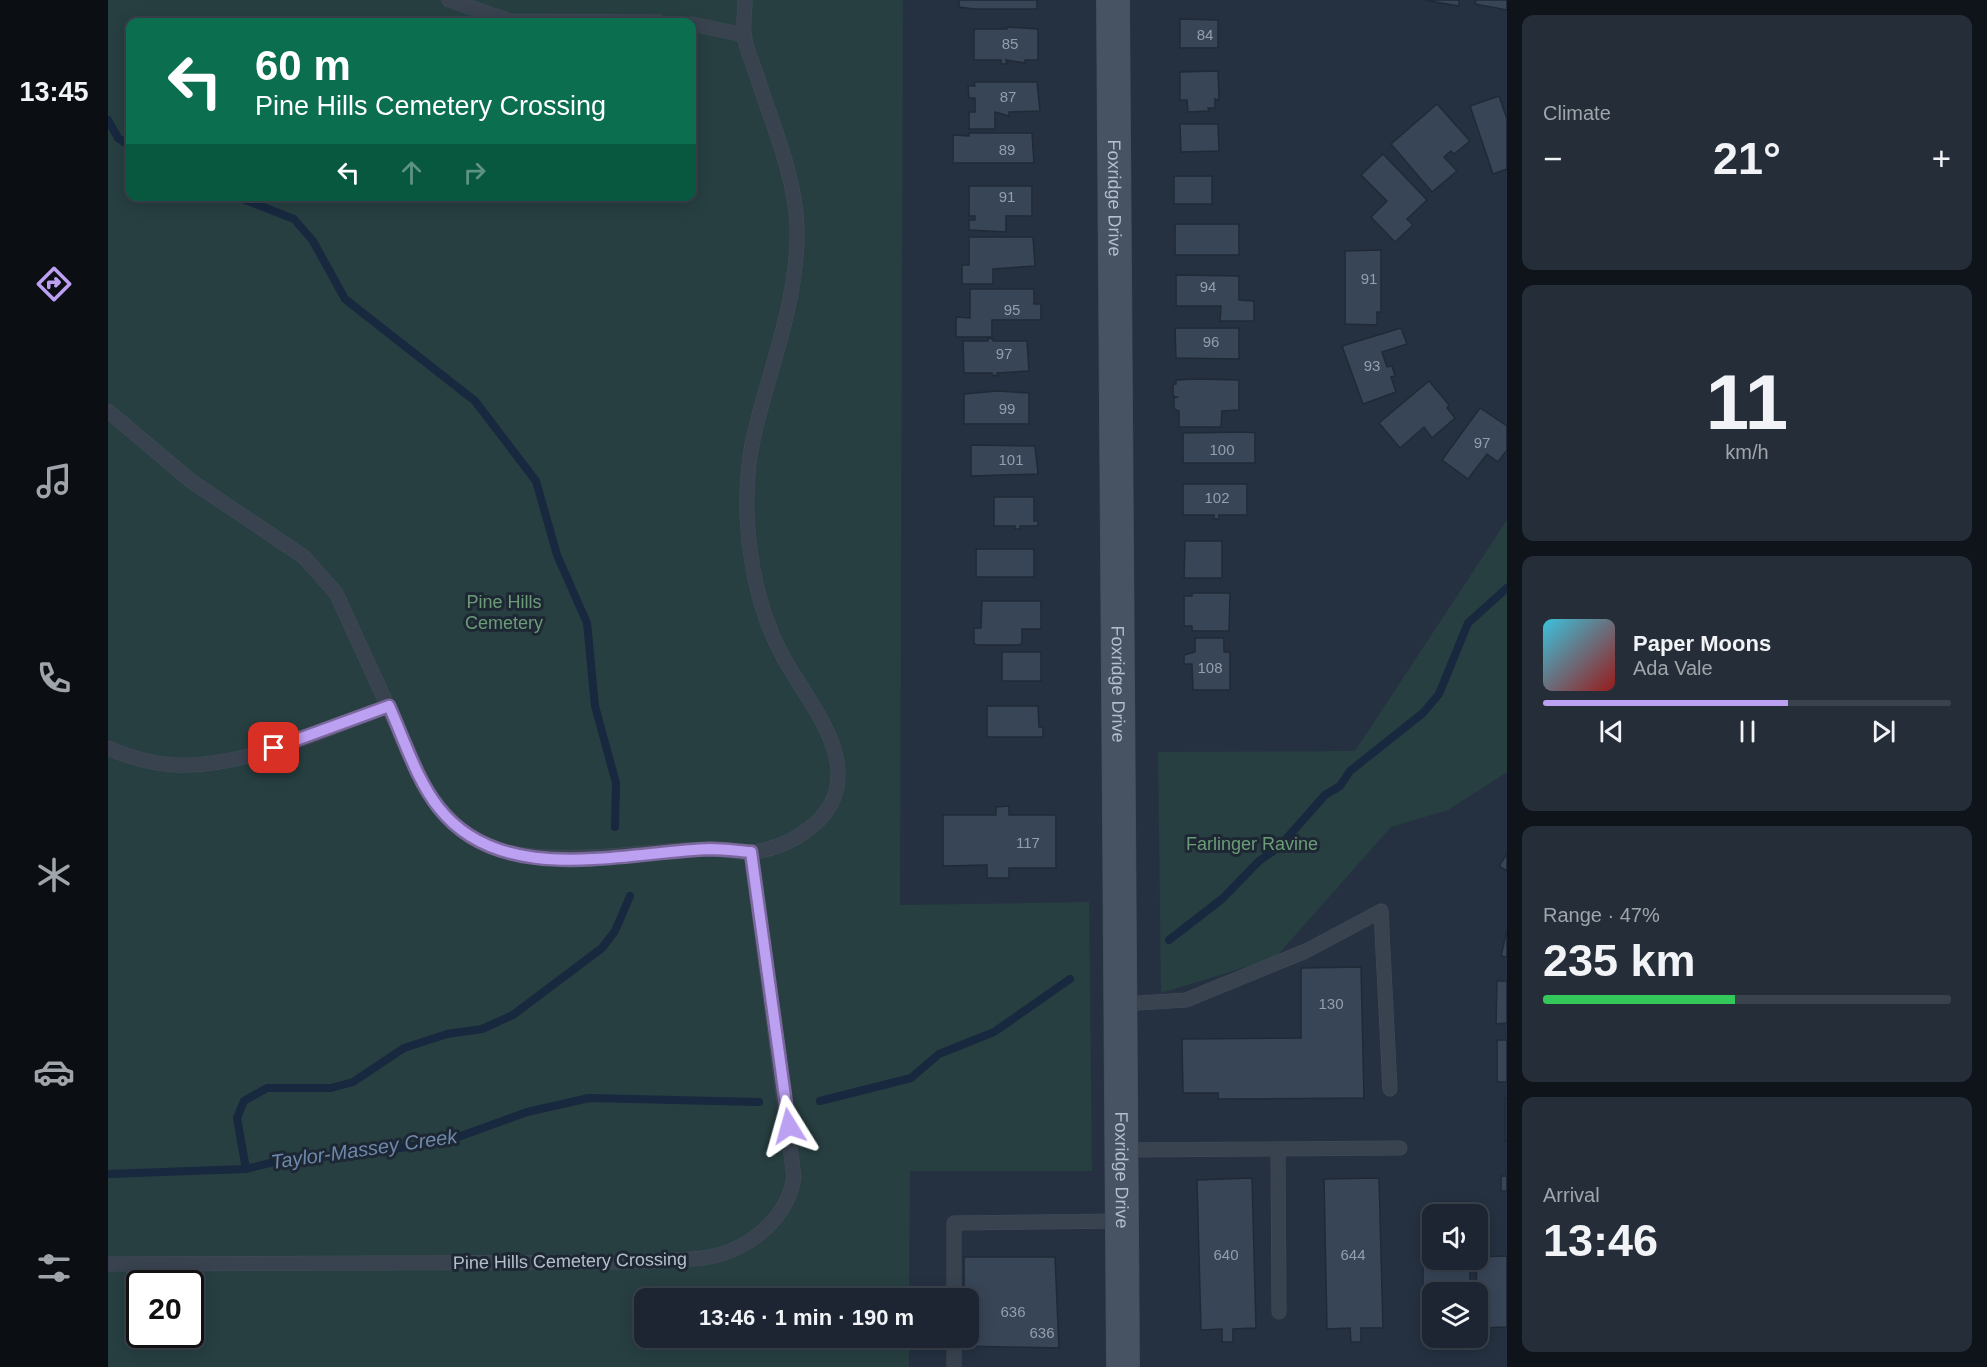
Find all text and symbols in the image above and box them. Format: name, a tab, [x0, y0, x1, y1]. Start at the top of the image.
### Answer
house number: 84	[1197, 26, 1213, 43]
house number: 85	[1002, 35, 1018, 52]
icon: left	[156, 42, 234, 120]
text: 60 m	[255, 42, 351, 89]
text: 13:45	[19, 77, 89, 107]
house number: 87	[1000, 88, 1016, 105]
text: Pine Hills Cemetery Crossing	[255, 91, 606, 121]
text: Climate	[1543, 102, 1611, 124]
text: 21°	[1713, 133, 1781, 184]
street label: Foxridge Drive	[1104, 139, 1125, 257]
text: −	[1543, 140, 1562, 177]
text: +	[1932, 140, 1951, 177]
house number: 89	[999, 141, 1015, 158]
icon: left	[332, 156, 365, 189]
icon: ahead	[395, 156, 428, 189]
icon: right	[458, 156, 491, 189]
house number: 91	[999, 188, 1015, 205]
icon: directions	[33, 263, 75, 305]
house number: 91	[1361, 270, 1377, 287]
house number: 94	[1200, 278, 1216, 295]
house number: 95	[1004, 301, 1020, 318]
house number: 96	[1203, 333, 1219, 350]
house number: 97	[996, 345, 1012, 362]
house number: 93	[1364, 357, 1380, 374]
text: 11	[1706, 358, 1788, 446]
house number: 99	[999, 400, 1015, 417]
house number: 97	[1474, 434, 1490, 451]
house number: 100	[1209, 441, 1235, 458]
text: km/h	[1725, 441, 1769, 463]
house number: 101	[998, 451, 1024, 468]
icon: music	[33, 460, 75, 502]
house number: 102	[1204, 489, 1230, 506]
park label: Pine Hills Cemetery	[465, 592, 543, 633]
street label: Foxridge Drive	[1108, 625, 1128, 743]
text: Paper Moons	[1633, 631, 1771, 656]
icon: phone	[33, 657, 75, 699]
text: Ada Vale	[1633, 657, 1713, 679]
house number: 108	[1197, 659, 1223, 676]
icon: previous	[1595, 715, 1628, 748]
icon: pause	[1731, 715, 1764, 748]
icon: next	[1867, 715, 1900, 748]
pin	[248, 722, 299, 773]
icon: arrive	[257, 731, 290, 764]
house number: 117	[1016, 834, 1040, 851]
park label: Farlinger Ravine	[1186, 834, 1318, 854]
icon: climate	[33, 854, 75, 896]
text: Range · 47%	[1543, 904, 1660, 926]
text: 235 km	[1543, 935, 1696, 986]
house number: 130	[1318, 995, 1344, 1012]
icon: car	[33, 1051, 75, 1093]
position arrow	[757, 1094, 821, 1158]
street label: Foxridge Drive	[1111, 1111, 1132, 1229]
water label: Taylor-Massey Creek	[269, 1125, 460, 1173]
text: Arrival	[1543, 1184, 1600, 1206]
map controls	[1422, 1204, 1488, 1348]
button: sound	[1422, 1204, 1488, 1270]
text: 13:46	[1543, 1215, 1658, 1266]
house number: 640	[1213, 1246, 1239, 1263]
house number: 644	[1340, 1246, 1366, 1263]
icon: filters	[33, 1247, 75, 1289]
street label: Pine Hills Cemetery Crossing	[453, 1249, 687, 1273]
speed limit sign: 20	[126, 1270, 204, 1348]
button: layers	[1422, 1282, 1488, 1348]
house number: 636	[1000, 1303, 1026, 1320]
text: 13:46 · 1 min · 190 m	[699, 1305, 914, 1330]
house number: 636	[1029, 1324, 1055, 1341]

